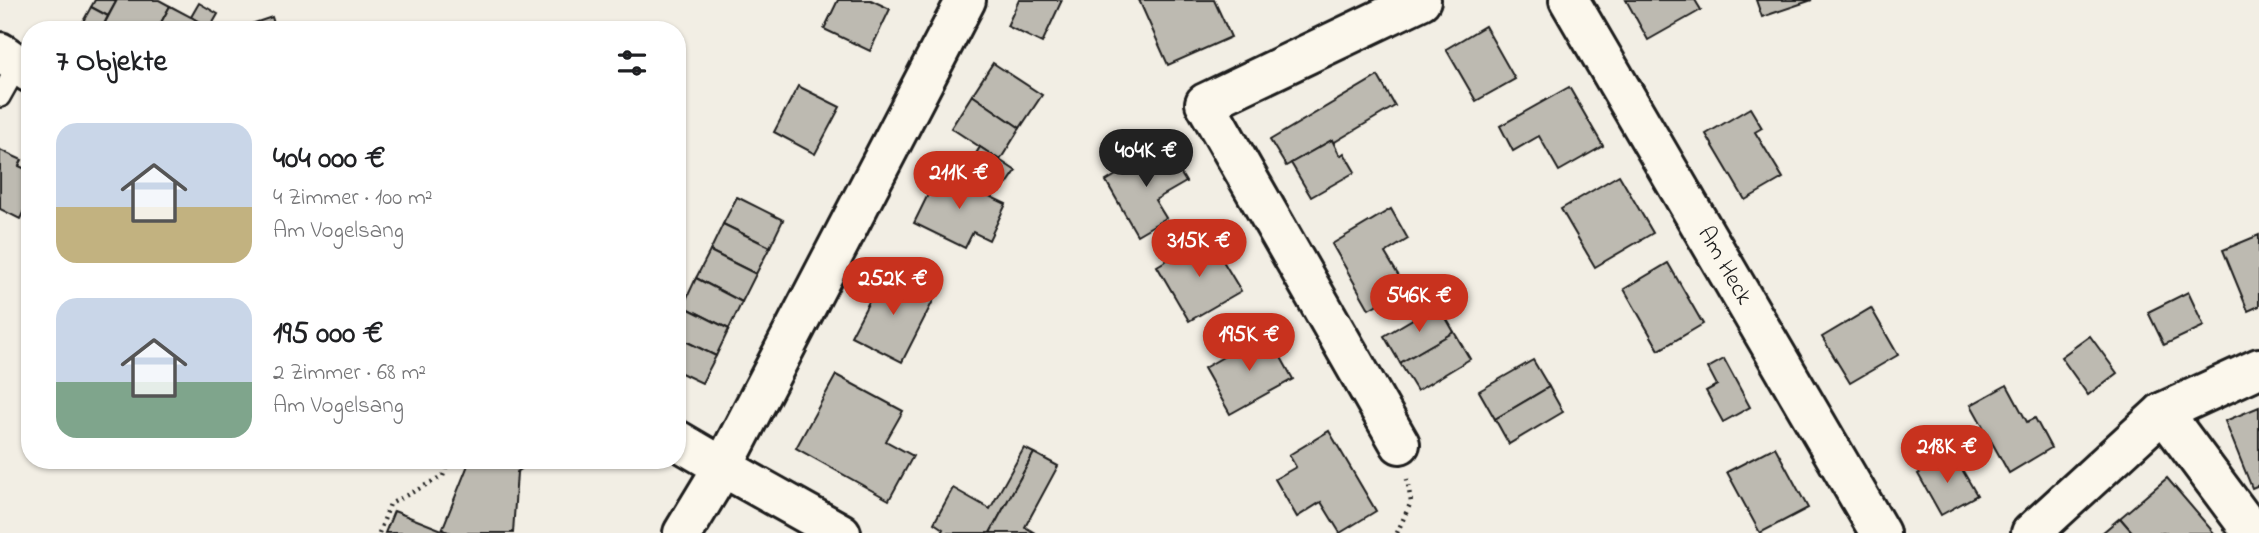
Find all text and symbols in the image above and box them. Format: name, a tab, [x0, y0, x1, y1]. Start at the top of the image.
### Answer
text: 7 Objekte	[56, 41, 167, 85]
icon: filters	[613, 44, 651, 82]
pin: 404K €	[1089, 130, 1203, 189]
text: 404K €	[1115, 135, 1177, 168]
text: 404 000 €	[273, 138, 385, 182]
icon: home	[112, 151, 196, 235]
pin: 211K €	[902, 152, 1016, 211]
text: 211K €	[930, 157, 989, 190]
text: 4 Zimmer · 100 m²	[273, 182, 433, 215]
text: Am Vogelsang	[273, 215, 404, 248]
pin: 315K €	[1142, 219, 1256, 279]
street label: Am Heck	[1688, 220, 1761, 312]
text: 315K €	[1168, 225, 1230, 258]
pin: 252K €	[836, 258, 950, 317]
text: 252K €	[859, 263, 927, 296]
pin: 546K €	[1362, 274, 1476, 334]
text: 546K €	[1386, 280, 1452, 313]
text: 195 000 €	[273, 313, 384, 357]
pin: 195K €	[1192, 314, 1306, 373]
text: 195K €	[1219, 319, 1279, 352]
icon: home	[112, 326, 196, 410]
text: 2 Zimmer · 68 m²	[273, 357, 426, 390]
text: Am Vogelsang	[273, 390, 404, 423]
pin: 218K €	[1890, 426, 2004, 485]
text: 218K €	[1917, 431, 1977, 464]

